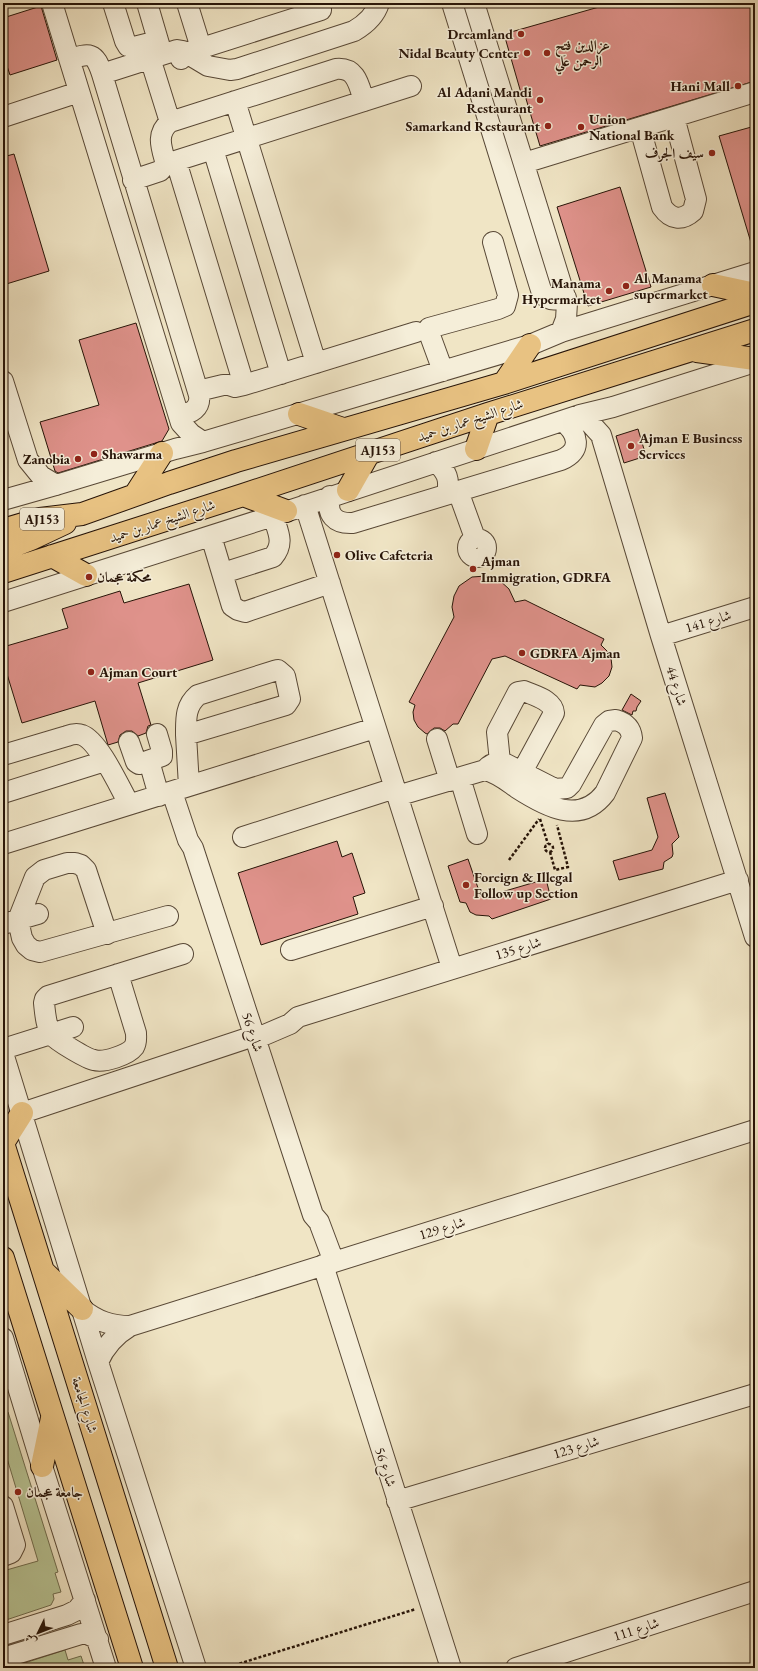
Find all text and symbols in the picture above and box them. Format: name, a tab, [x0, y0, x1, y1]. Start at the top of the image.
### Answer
place label: Dreamland	[448, 25, 513, 43]
marker: Dreamland	[516, 29, 526, 39]
place label: عزالدين فتح الرحمن علي	[554, 36, 610, 75]
place label: Nidal Beauty Center	[399, 44, 519, 62]
marker: Nidal Beauty Center	[522, 48, 532, 58]
marker: عزالدين فتح الرحمن علي	[542, 48, 552, 58]
place label: Hani Mall	[671, 77, 730, 95]
marker: Hani Mall	[733, 81, 743, 91]
place label: Al Adani Mandi Restaurant	[436, 83, 533, 117]
marker: Al Adani Mandi Restaurant	[535, 95, 545, 105]
place label: Union National Bank	[589, 110, 675, 144]
place label: Samarkand Restaurant	[405, 117, 541, 135]
marker: Samarkand Restaurant	[543, 121, 553, 131]
marker: Union National Bank	[576, 122, 586, 132]
place label: سيف الجرف	[645, 144, 704, 163]
marker: سيف الجرف	[707, 148, 717, 158]
place label: Al Manama supermarket	[633, 269, 709, 303]
place label: Manama Hypermarket	[522, 274, 602, 308]
marker: Al Manama supermarket	[621, 281, 631, 291]
marker: Manama Hypermarket	[604, 286, 614, 296]
street label: شارع الشيخ عمار بن حميد	[415, 394, 527, 449]
place label: Ajman E Business Services	[638, 429, 742, 463]
road number: AJ153	[356, 439, 400, 461]
marker: Ajman E Business Services	[626, 441, 636, 451]
place label: Shawarma	[102, 445, 163, 463]
marker: Shawarma	[89, 449, 99, 459]
place label: Zanobia	[23, 450, 71, 468]
marker: Zanobia	[73, 454, 83, 464]
street label: شارع الشيخ عمار بن حميد	[107, 495, 219, 550]
road number: AJ153	[20, 508, 64, 530]
place label: Olive Cafeteria	[345, 546, 434, 564]
marker: Olive Cafeteria	[332, 550, 342, 560]
place label: Ajman Immigration, GDRFA	[480, 552, 612, 586]
marker: Ajman Immigration, GDRFA	[468, 564, 478, 574]
place label: محكمة عجمان	[97, 568, 152, 586]
marker: محكمة عجمان	[84, 572, 94, 582]
street label: شارع 141	[683, 605, 734, 639]
place label: GDRFA Ajman	[530, 644, 621, 662]
marker: GDRFA Ajman	[517, 648, 527, 658]
place label: Ajman Court	[98, 663, 178, 681]
street label: شارع 44	[660, 664, 692, 709]
marker: Ajman Court	[86, 667, 96, 677]
place label: Foreign & Illegal Follow up Section	[474, 868, 578, 902]
marker: Foreign & Illegal Follow up Section	[461, 880, 471, 890]
street label: شارع 135	[493, 932, 544, 966]
street label: شارع 56	[235, 1010, 268, 1055]
street label: شارع 129	[417, 1212, 468, 1246]
street label: شارع الجامعة	[65, 1375, 102, 1436]
street label: شارع 123	[551, 1431, 602, 1465]
street label: شارع 56	[368, 1445, 401, 1490]
place label: جامعة عجمان	[26, 1483, 83, 1501]
marker: جامعة عجمان	[13, 1487, 23, 1497]
north arrow	[18, 1613, 58, 1653]
street label: شارع 111	[611, 1613, 662, 1648]
text: ش	[22, 1631, 40, 1649]

